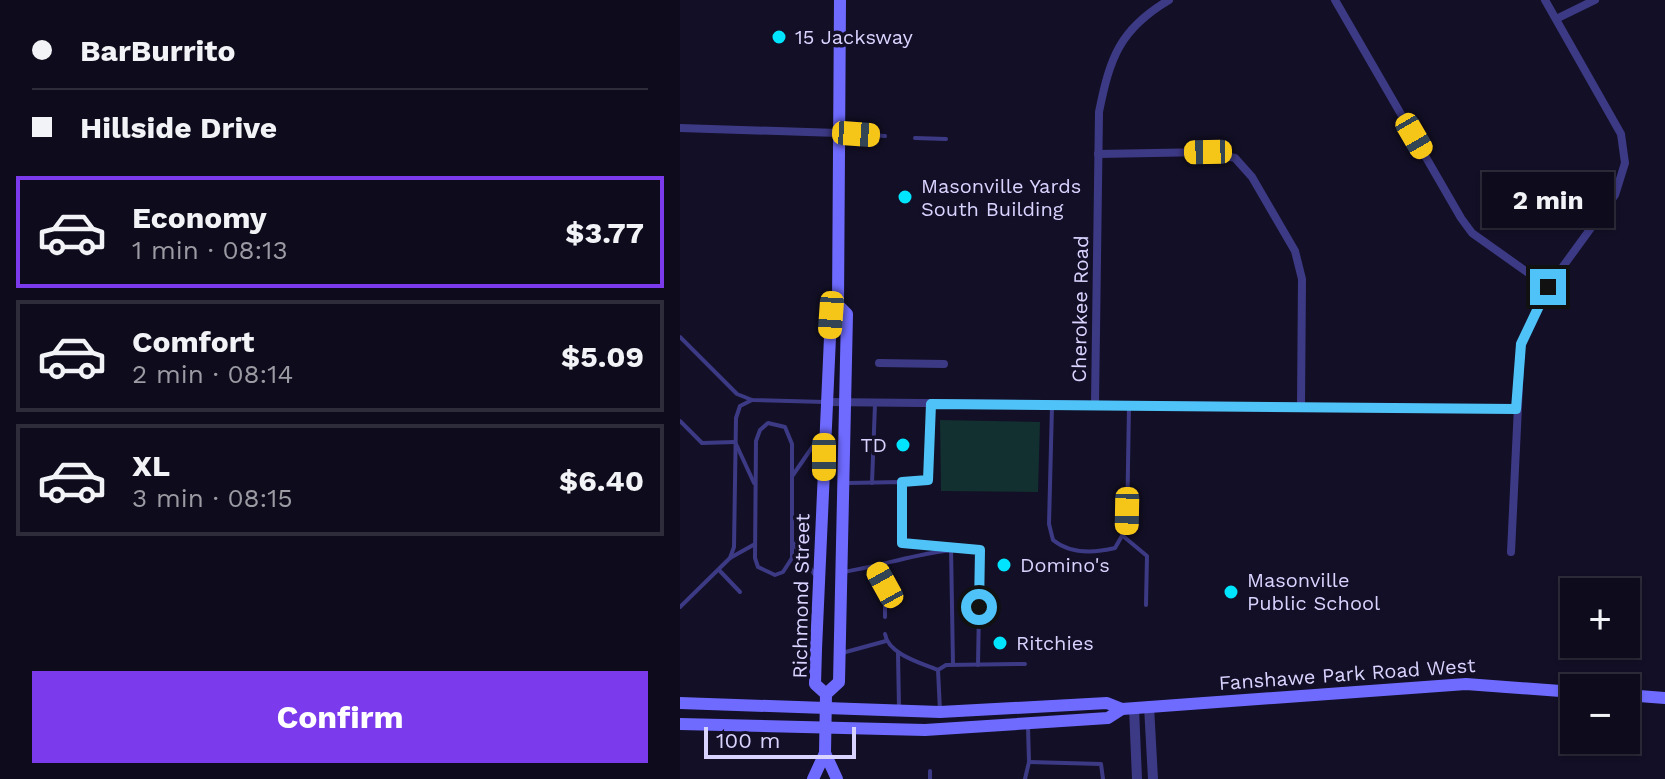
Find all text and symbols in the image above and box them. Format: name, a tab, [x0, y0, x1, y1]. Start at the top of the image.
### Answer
place label: 15 Jacksway	[795, 25, 914, 49]
marker: 15 Jacksway	[770, 28, 788, 46]
text: BarBurrito	[80, 33, 235, 68]
car	[1392, 109, 1436, 163]
text: Hillside Drive	[80, 110, 277, 145]
car	[831, 120, 881, 148]
car	[1184, 140, 1232, 164]
callout: 2 min	[1482, 171, 1614, 227]
place label: Masonville Yards South Building	[921, 174, 1081, 221]
text: 2 min	[1512, 185, 1584, 215]
marker: Masonville Yards South Building	[896, 188, 914, 206]
icon: car	[36, 196, 108, 268]
text: Economy	[132, 200, 267, 235]
text: $3.77	[565, 215, 644, 250]
text: 1 min · 08:13	[132, 235, 288, 265]
street label: Cherokee Road	[1067, 235, 1093, 383]
route end	[1530, 269, 1566, 305]
car	[817, 290, 845, 340]
icon: car	[36, 320, 108, 392]
text: Comfort	[132, 324, 254, 359]
text: $5.09	[561, 339, 644, 374]
text: 2 min · 08:14	[132, 359, 293, 389]
car	[812, 433, 836, 481]
place label: TD	[861, 433, 887, 457]
marker: TD	[894, 436, 912, 454]
icon: car	[36, 444, 108, 516]
text: XL	[132, 448, 170, 483]
text: $6.40	[559, 463, 644, 498]
text: 3 min · 08:15	[132, 483, 293, 513]
car	[1115, 487, 1139, 535]
street label: Richmond Street	[788, 513, 814, 679]
place label: Domino's	[1020, 553, 1110, 577]
marker: Domino's	[995, 556, 1013, 574]
car	[863, 558, 907, 612]
place label: Masonville Public School	[1247, 568, 1380, 615]
map controls	[1560, 578, 1640, 754]
button: +	[1560, 578, 1640, 658]
marker: Masonville Public School	[1222, 583, 1240, 601]
route start	[961, 589, 997, 625]
place label: Ritchies	[1016, 631, 1094, 655]
marker: Ritchies	[991, 634, 1009, 652]
street label: Fanshawe Park Road West	[1218, 653, 1477, 695]
button: Confirm	[32, 671, 648, 763]
button: −	[1560, 674, 1640, 754]
scale bar	[704, 723, 856, 759]
text: 100 m	[716, 728, 780, 753]

